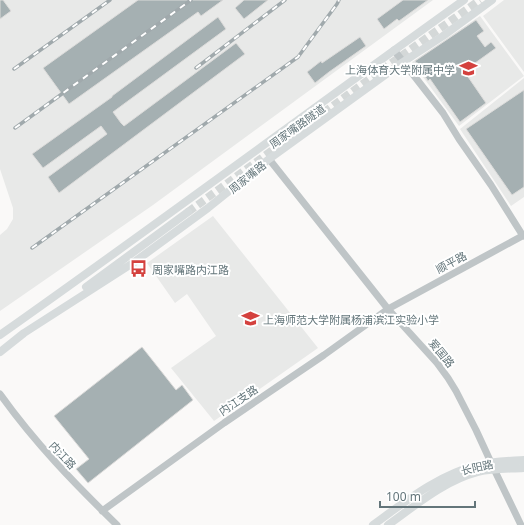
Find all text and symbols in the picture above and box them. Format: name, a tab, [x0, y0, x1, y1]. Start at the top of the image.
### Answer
school or university icon: 上海体育大学附属中学	[458, 59, 478, 79]
place label: 上海体育大学附属中学	[345, 62, 455, 77]
street label: 周家嘴路隧道	[266, 101, 328, 151]
street label: 周家嘴路	[225, 157, 269, 197]
street label: 顺平路	[433, 248, 469, 276]
bus stop icon: 周家嘴路内江路	[129, 259, 149, 279]
place label: 周家嘴路内江路	[152, 262, 229, 277]
school or university icon: 上海师范大学附属杨浦滨江实验小学	[240, 309, 260, 329]
place label: 上海师范大学附属杨浦滨江实验小学	[263, 312, 439, 327]
street label: 爱国路	[426, 335, 458, 371]
street label: 内江支路	[216, 381, 260, 419]
street label: 内江路	[46, 438, 80, 472]
street label: 长阳路	[459, 456, 495, 478]
scale bar	[380, 483, 475, 509]
text: 100 m	[386, 488, 421, 505]

